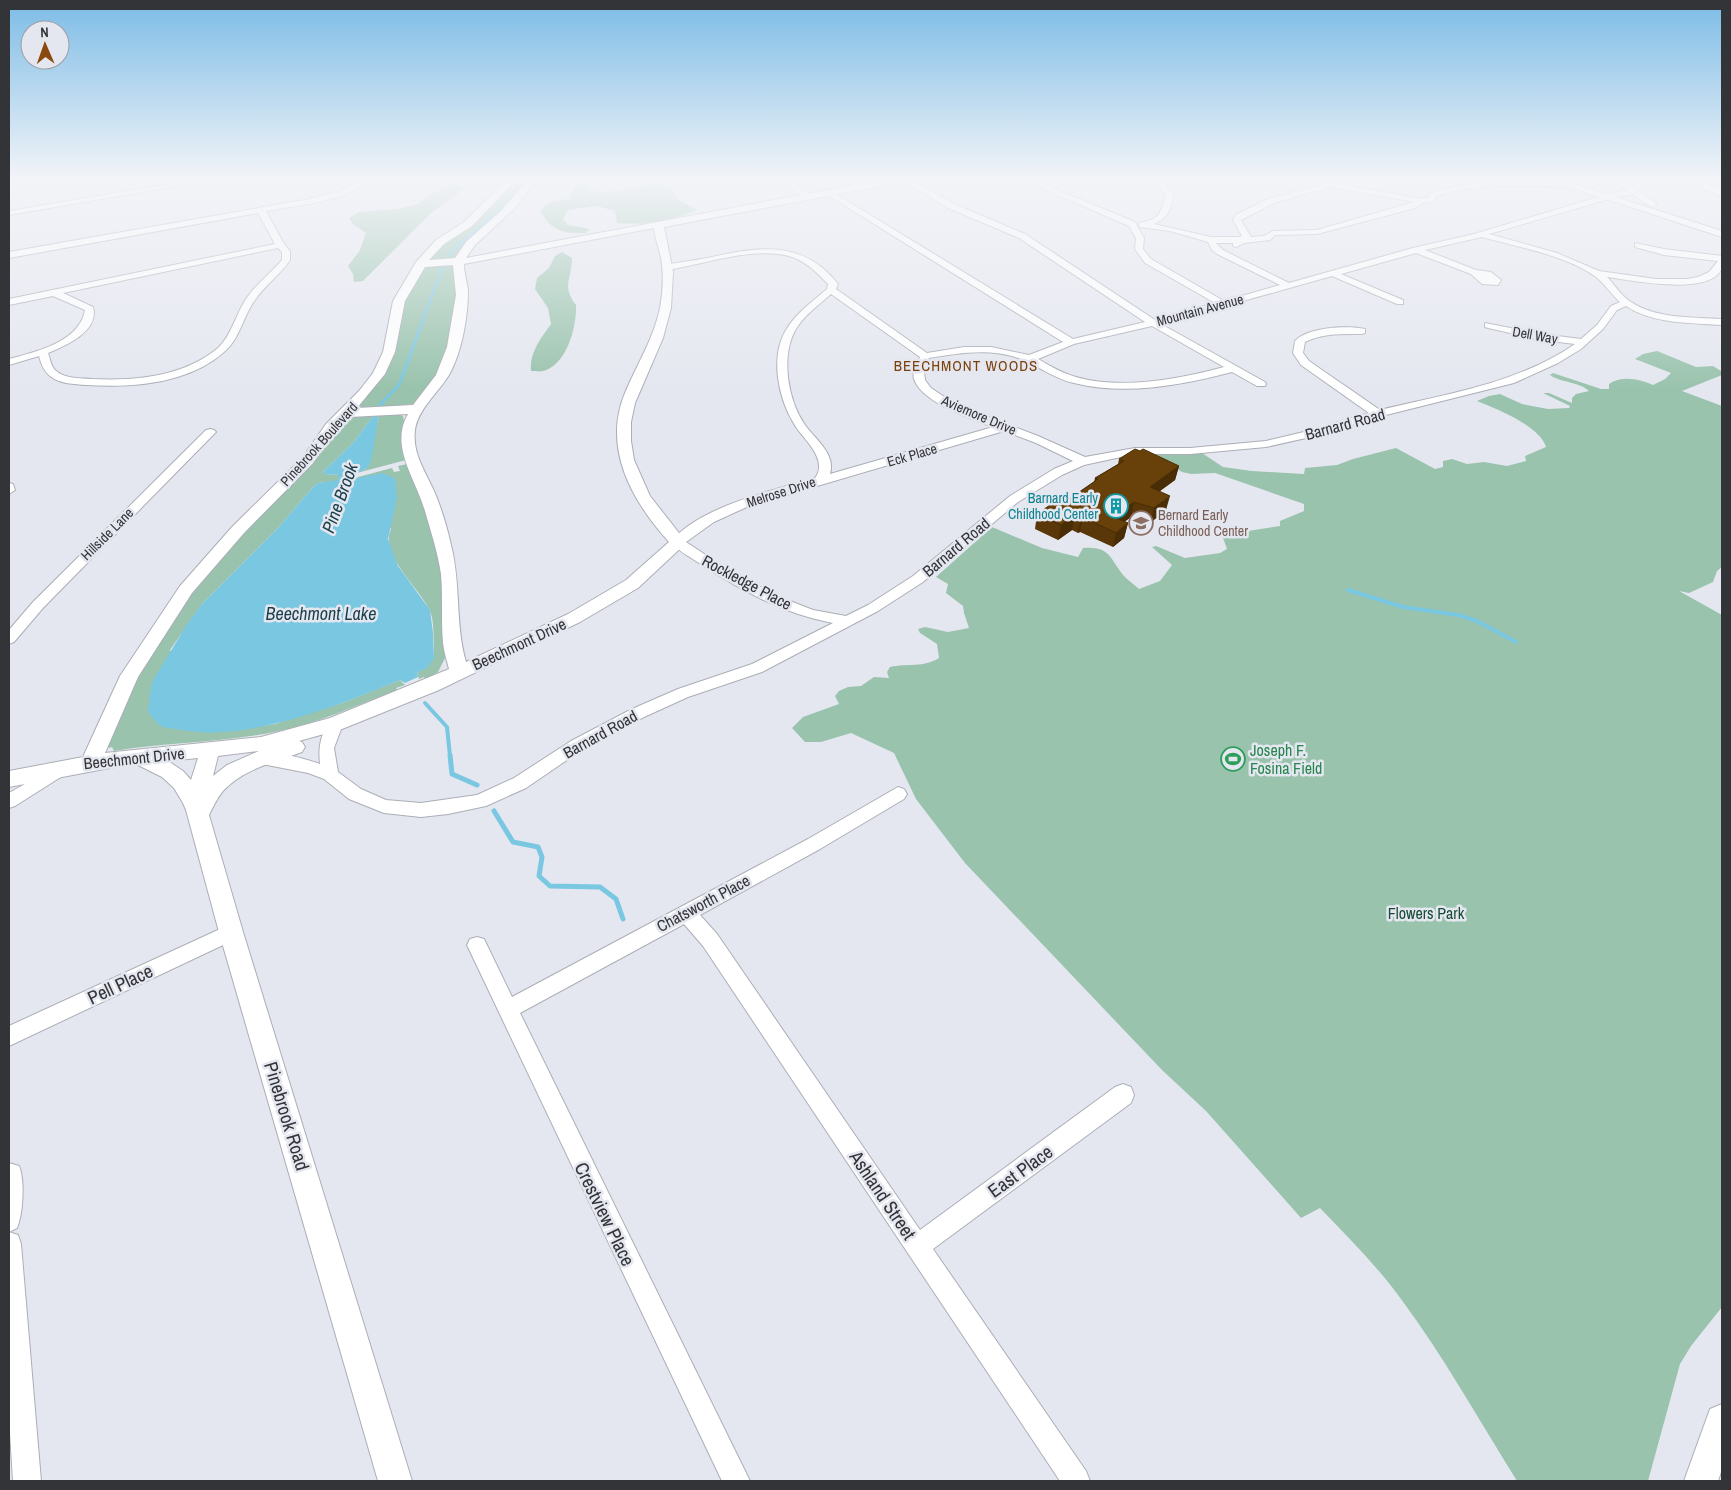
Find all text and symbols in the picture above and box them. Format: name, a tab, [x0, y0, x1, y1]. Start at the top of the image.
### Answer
north arrow	[20, 20, 70, 70]
text: N	[40, 23, 49, 41]
street label: Mountain Avenue	[1155, 290, 1245, 330]
street label: Dell Way	[1511, 322, 1559, 348]
district label: BEECHMONT WOODS	[894, 355, 1038, 376]
street label: Aviemore Drive	[938, 391, 1019, 439]
street label: Pinebrook Boulevard	[276, 398, 362, 490]
street label: Barnard Road	[1303, 403, 1387, 445]
street label: Eck Place	[885, 439, 939, 471]
water label: Pine Brook	[315, 459, 364, 536]
street label: Melrose Drive	[744, 472, 818, 512]
place label: Barnard Early Childhood Center	[1008, 489, 1098, 523]
building icon: Barnard Early Childhood Center	[1103, 493, 1129, 519]
street label: Hillside Lane	[77, 504, 137, 564]
place label: Bernard Early Childhood Center	[1158, 506, 1248, 540]
school or university icon: Bernard Early Childhood Center	[1128, 510, 1154, 536]
street label: Barnard Road	[918, 512, 994, 582]
street label: Rockledge Place	[698, 549, 796, 615]
water label: Beechmont Lake	[266, 601, 376, 626]
street label: Beechmont Drive	[468, 613, 570, 675]
street label: Barnard Road	[559, 705, 641, 763]
place label: Joseph F. Fosina Field	[1250, 739, 1322, 779]
street label: Beechmont Drive	[82, 742, 186, 774]
sports icon: Joseph F. Fosina Field	[1220, 746, 1246, 772]
street label: Chatsworth Place	[652, 869, 754, 937]
park label: Flowers Park	[1388, 902, 1465, 924]
street label: Pell Place	[83, 958, 157, 1010]
street label: Pinebrook Road	[258, 1058, 316, 1174]
street label: East Place	[982, 1139, 1058, 1203]
street label: Ashland Street	[843, 1145, 923, 1245]
street label: Crestview Place	[569, 1158, 641, 1270]

